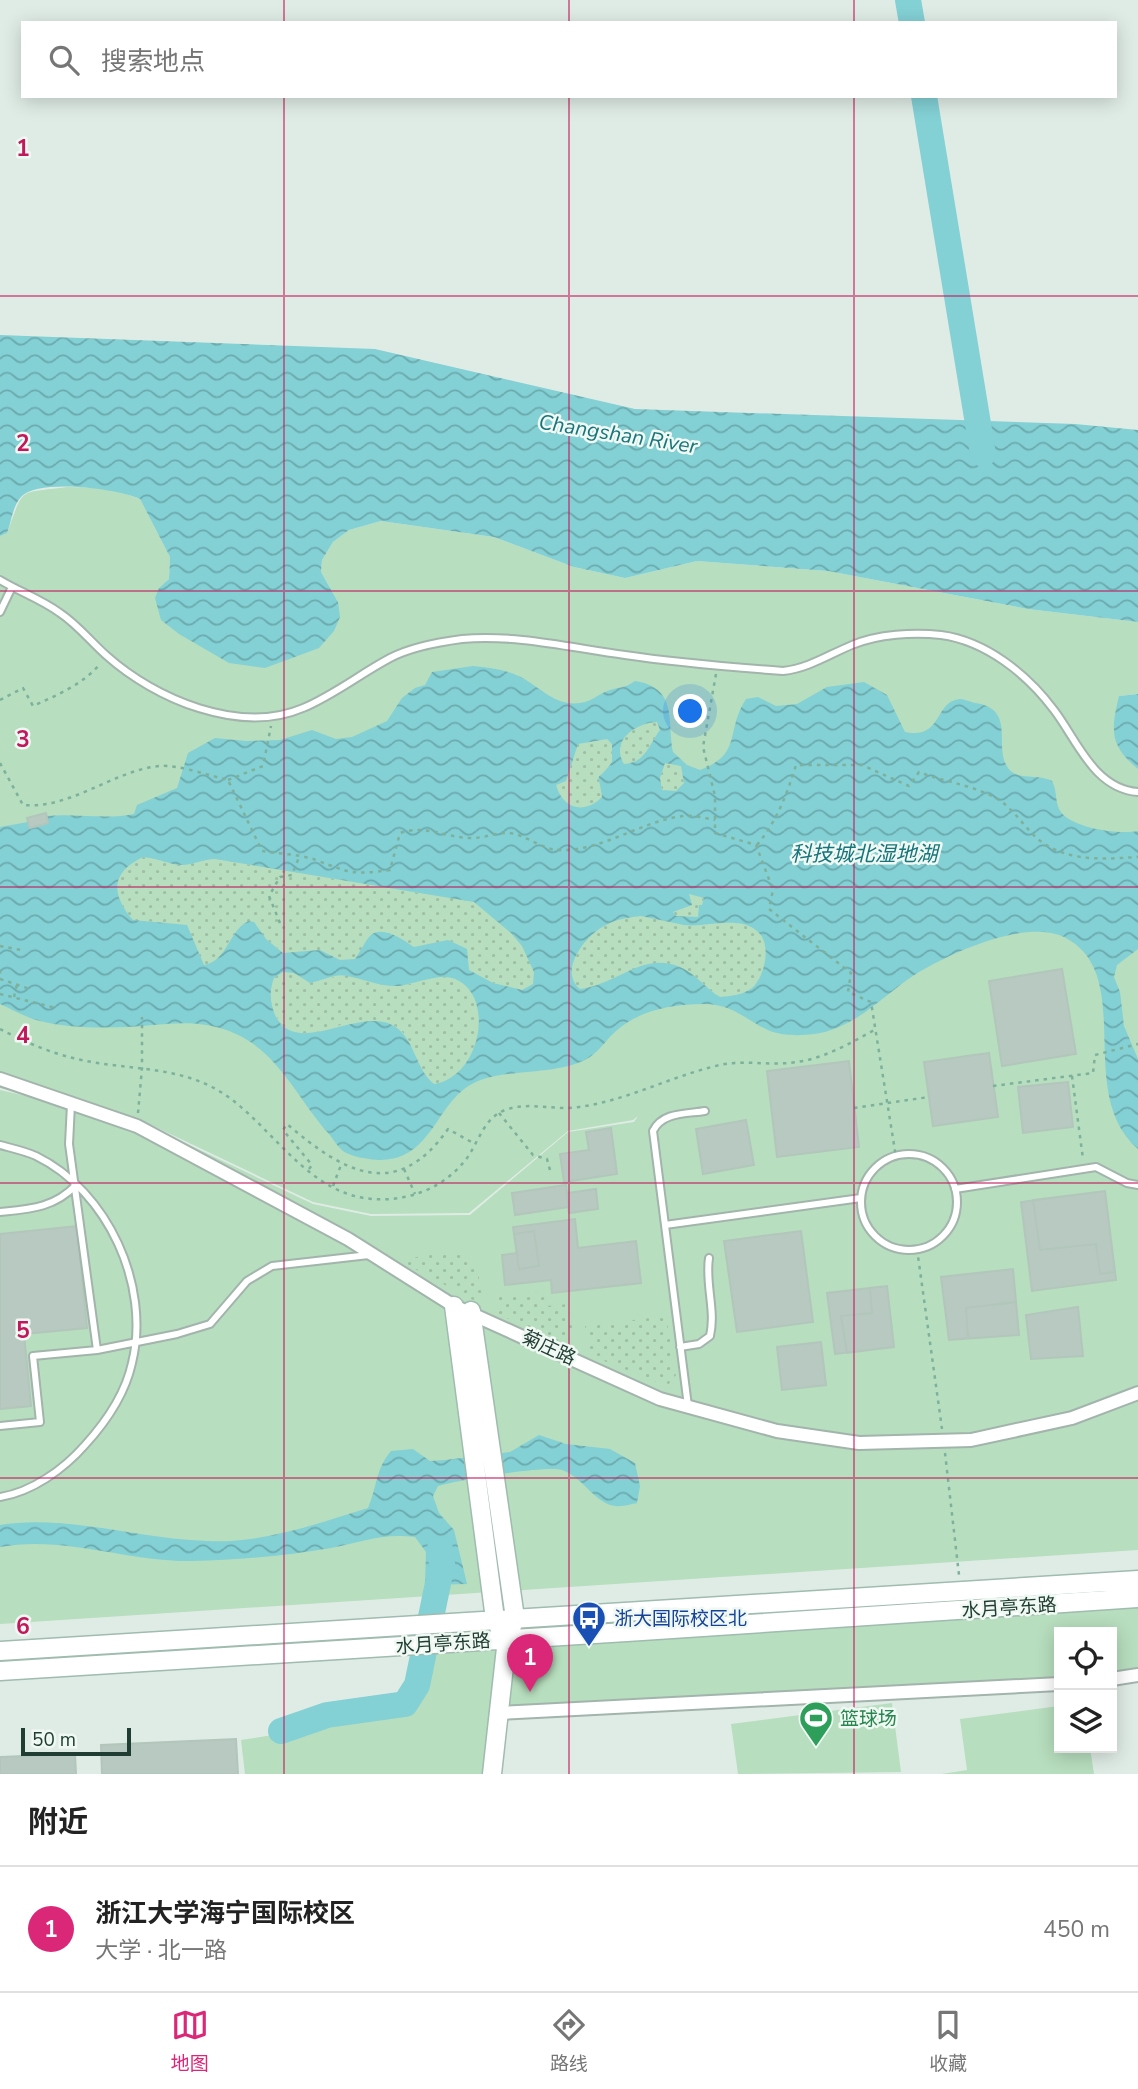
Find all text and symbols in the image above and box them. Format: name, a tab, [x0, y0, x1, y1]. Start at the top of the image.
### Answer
search box	[21, 21, 1117, 98]
icon: search	[45, 41, 83, 79]
text: 搜索地点	[101, 44, 205, 79]
text: 1	[16, 133, 30, 164]
water label: Changshan River	[537, 408, 700, 460]
text: 2	[16, 428, 30, 459]
your location	[673, 694, 707, 728]
text: 3	[16, 724, 30, 755]
water label: 科技城北湿地湖	[791, 840, 940, 868]
text: 4	[16, 1020, 30, 1051]
text: 5	[16, 1315, 30, 1346]
street label: 菊庄路	[517, 1324, 580, 1372]
street label: 水月亭东路	[961, 1592, 1057, 1624]
bus stop icon: 浙大国际校区北	[570, 1599, 608, 1648]
place label: 浙大国际校区北	[614, 1606, 747, 1632]
text: 6	[16, 1611, 30, 1642]
map controls	[1054, 1627, 1117, 1753]
button: locate	[1054, 1627, 1117, 1690]
street label: 水月亭东路	[395, 1628, 491, 1660]
pin: 1	[507, 1634, 553, 1692]
button: layers	[1054, 1690, 1117, 1753]
sports icon: 篮球场	[797, 1699, 835, 1748]
place label: 篮球场	[840, 1706, 897, 1732]
scale bar	[21, 1725, 131, 1757]
text: 50 m	[32, 1727, 76, 1753]
text: 附近	[28, 1802, 88, 1843]
text: 浙江大学海宁国际校区	[95, 1896, 355, 1931]
text: 1	[44, 1914, 58, 1945]
text: 450 m	[1043, 1914, 1110, 1945]
text: 大学 · 北一路	[95, 1935, 227, 1966]
tab: 地图	[171, 2006, 209, 2077]
tab: 路线	[550, 2006, 588, 2077]
tab: 收藏	[929, 2006, 967, 2077]

